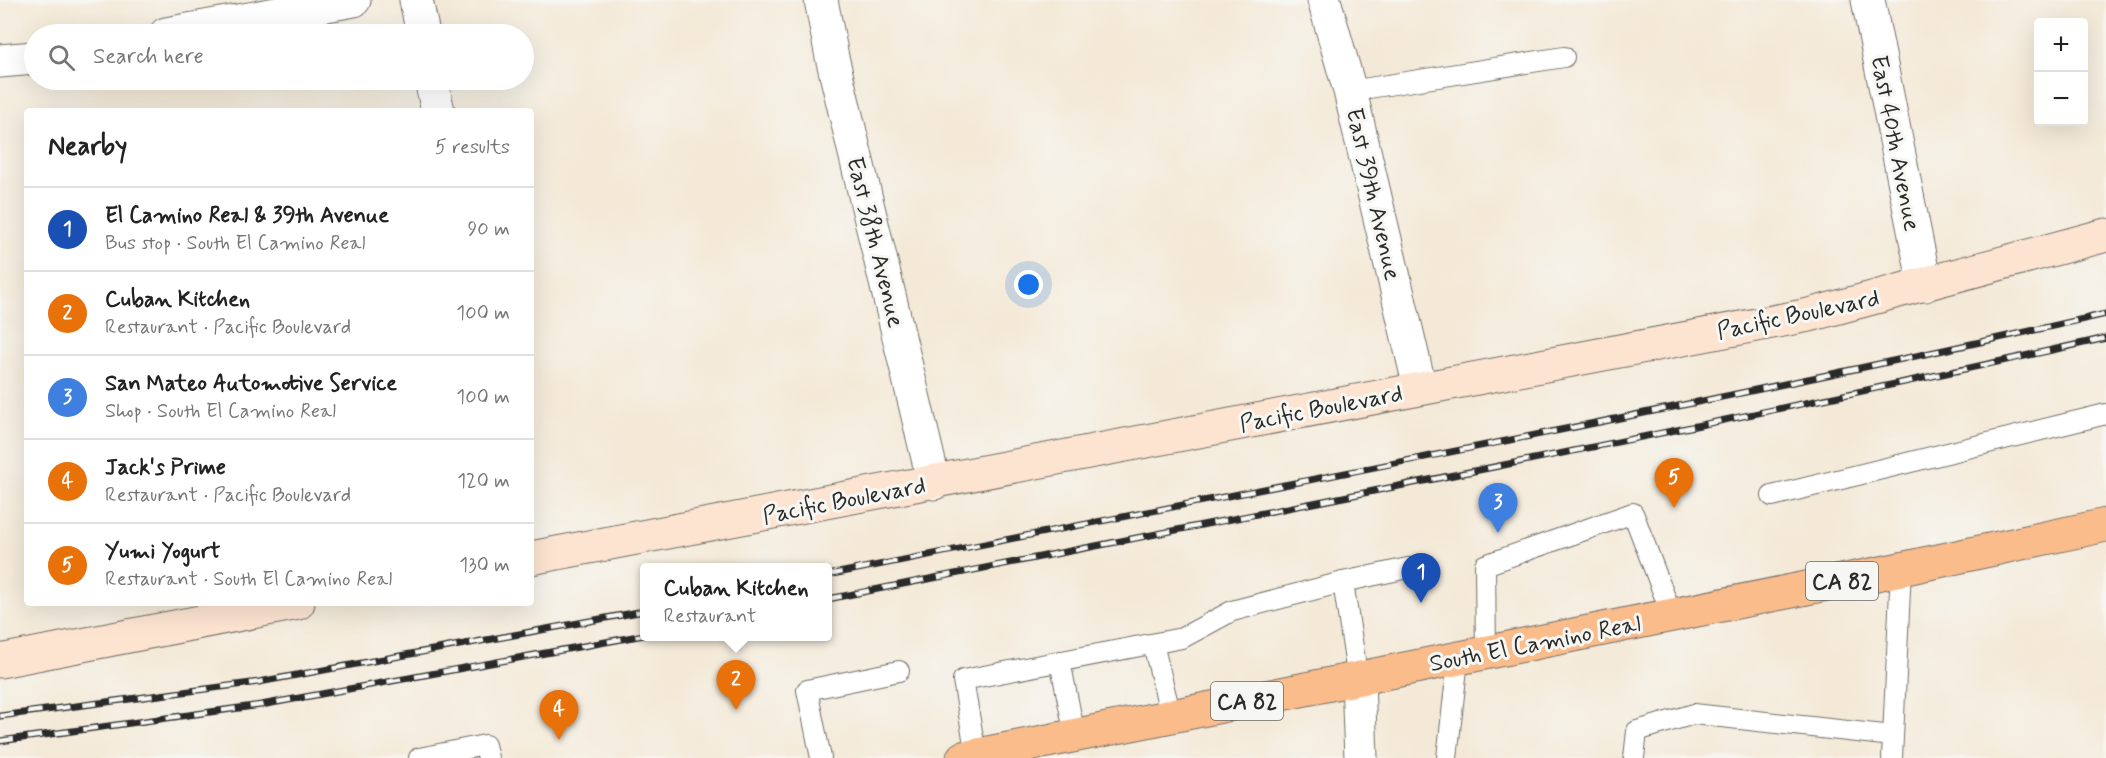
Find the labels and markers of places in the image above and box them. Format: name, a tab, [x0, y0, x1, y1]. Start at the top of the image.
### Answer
pin: 5	[1654, 458, 1694, 508]
pin: 3	[1478, 484, 1518, 533]
pin: 1	[1402, 554, 1440, 603]
pin: 2	[716, 660, 756, 710]
pin: 4	[540, 690, 578, 740]

